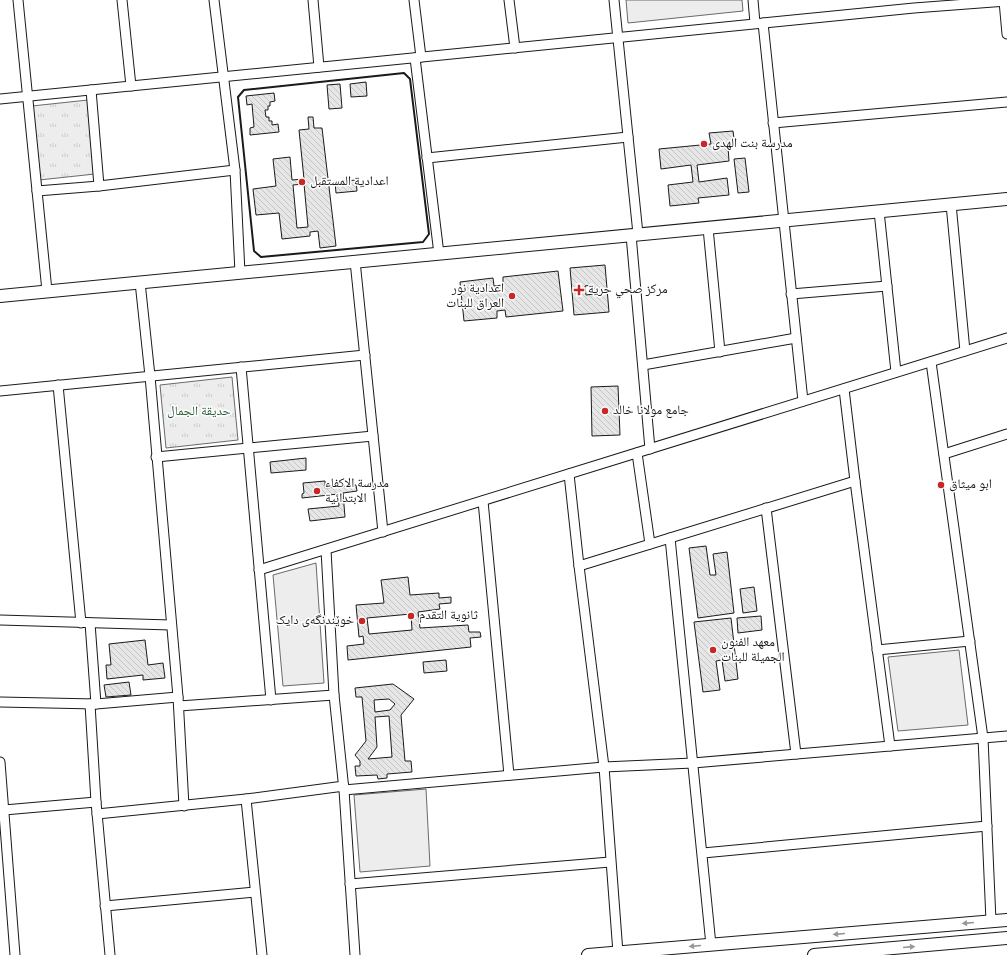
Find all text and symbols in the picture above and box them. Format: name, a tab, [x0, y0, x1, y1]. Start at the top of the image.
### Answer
place label: مدرسة بنت الهدی	[712, 136, 793, 152]
marker: مدرسة بنت الهدی	[699, 139, 709, 149]
place label: اعدادية المستقبل	[310, 174, 389, 190]
marker: اعدادية المستقبل	[297, 177, 307, 187]
place label: اعدادية نور العراق للبنات	[446, 281, 504, 312]
place label: مركز صحي حرية	[588, 282, 668, 299]
marker: مركز صحي حرية	[573, 284, 585, 296]
marker: اعدادية نور العراق للبنات	[507, 291, 517, 301]
place label: جامع مولانا خالد	[613, 403, 689, 419]
park label: حديقة الجمال	[167, 404, 231, 420]
marker: جامع مولانا خالد	[600, 406, 610, 416]
place label: مدرسة الاكفاء الابتدائية	[325, 476, 389, 507]
place label: ابو ميثاق	[949, 477, 992, 493]
marker: ابو ميثاق	[936, 480, 946, 490]
marker: مدرسة الاكفاء الابتدائية	[312, 486, 322, 496]
place label: ثانوية التقدم	[419, 608, 478, 624]
marker: ثانوية التقدم	[406, 611, 416, 621]
place label: خوێندنگەی دایک	[276, 613, 354, 629]
marker: خوێندنگەی دایک	[357, 616, 367, 626]
place label: معهد الفنون الجميلة للبنات	[721, 635, 785, 666]
marker: معهد الفنون الجميلة للبنات	[708, 645, 718, 655]
one-way arrow	[962, 920, 974, 927]
one-way arrow	[833, 931, 845, 937]
one-way arrow	[689, 943, 701, 949]
one-way arrow	[903, 944, 915, 950]

